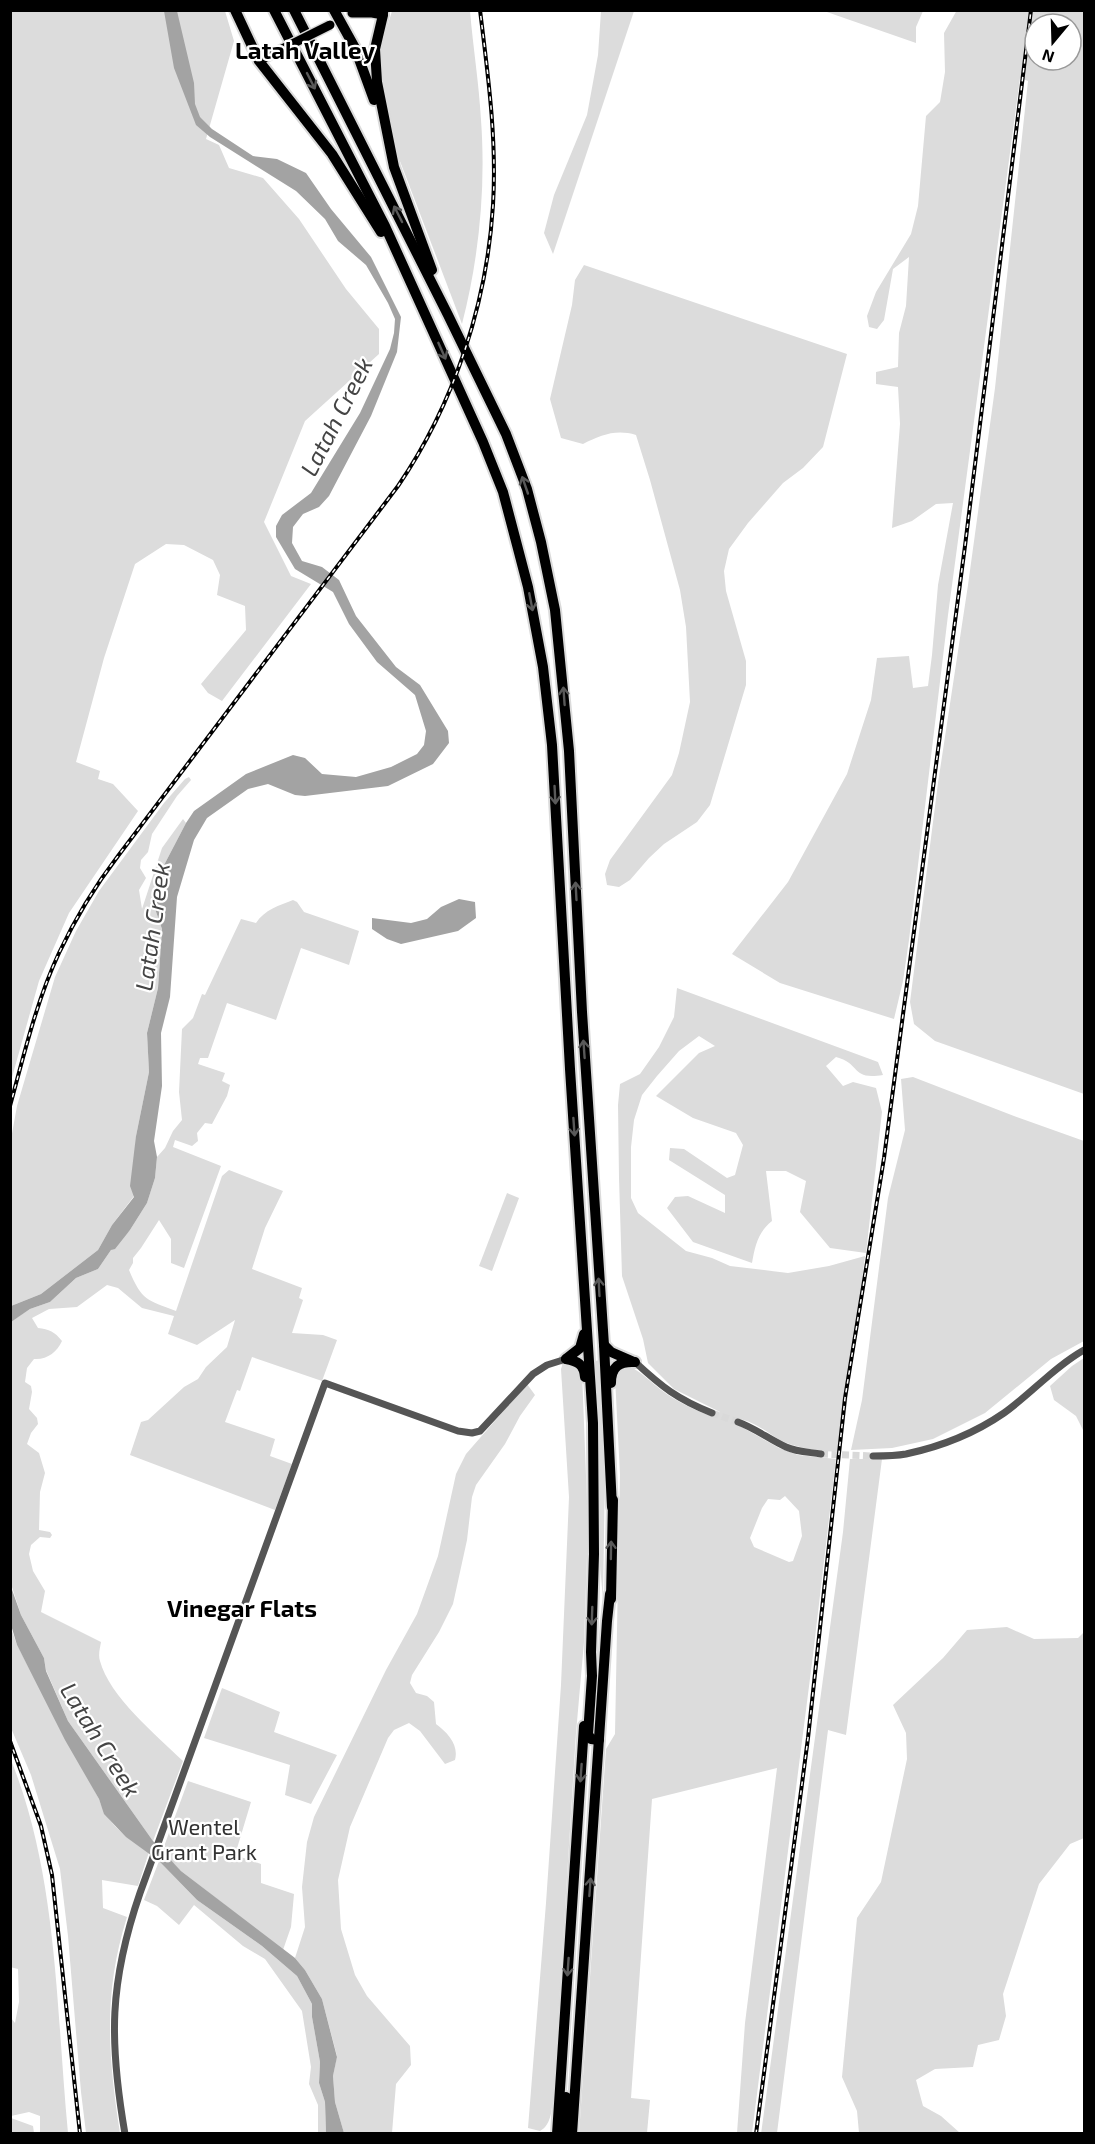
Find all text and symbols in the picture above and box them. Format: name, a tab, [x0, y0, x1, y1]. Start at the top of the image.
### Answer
north arrow	[1023, 12, 1083, 72]
district label: Latah Valley	[235, 35, 376, 64]
text: N	[1039, 46, 1057, 68]
one-way arrow	[305, 72, 317, 90]
one-way arrow	[391, 206, 403, 224]
one-way arrow	[437, 341, 449, 359]
water label: Latah Creek	[293, 352, 378, 480]
one-way arrow	[519, 477, 530, 495]
one-way arrow	[526, 592, 537, 611]
one-way arrow	[558, 687, 569, 707]
one-way arrow	[550, 785, 561, 805]
water label: Latah Creek	[128, 861, 175, 993]
one-way arrow	[571, 882, 582, 902]
one-way arrow	[578, 1039, 589, 1059]
one-way arrow	[569, 1117, 580, 1137]
one-way arrow	[594, 1278, 605, 1298]
one-way arrow	[605, 1541, 617, 1561]
district label: Vinegar Flats	[167, 1593, 317, 1622]
one-way arrow	[587, 1605, 598, 1625]
water label: Latah Creek	[55, 1677, 148, 1802]
one-way arrow	[575, 1762, 586, 1782]
park label: Wentel Grant Park	[151, 1813, 257, 1864]
one-way arrow	[585, 1877, 596, 1897]
one-way arrow	[562, 1957, 573, 1977]

